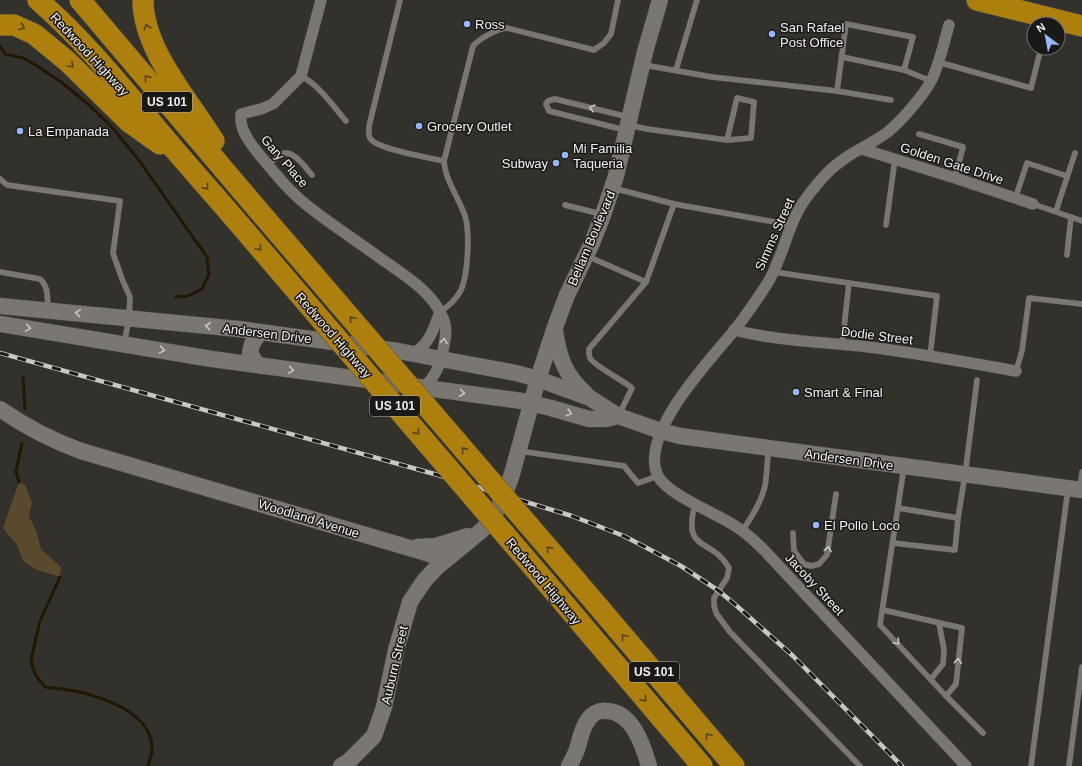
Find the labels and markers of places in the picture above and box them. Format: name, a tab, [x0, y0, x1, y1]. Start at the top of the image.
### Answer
place label: Ross	[475, 17, 505, 32]
marker: Ross	[462, 19, 472, 29]
place label: San Rafael Post Office	[780, 20, 844, 50]
marker: San Rafael Post Office	[767, 29, 777, 39]
place label: Grocery Outlet	[427, 119, 512, 134]
marker: Grocery Outlet	[414, 121, 424, 131]
place label: La Empanada	[28, 124, 110, 139]
marker: La Empanada	[15, 126, 25, 136]
place label: Mi Familia Taqueria	[573, 141, 633, 171]
marker: Mi Familia Taqueria	[560, 150, 570, 160]
place label: Subway	[502, 156, 548, 171]
marker: Subway	[551, 158, 561, 168]
place label: Smart & Final	[804, 385, 883, 400]
marker: Smart & Final	[791, 387, 801, 397]
place label: El Pollo Loco	[824, 518, 900, 533]
marker: El Pollo Loco	[811, 520, 821, 530]

